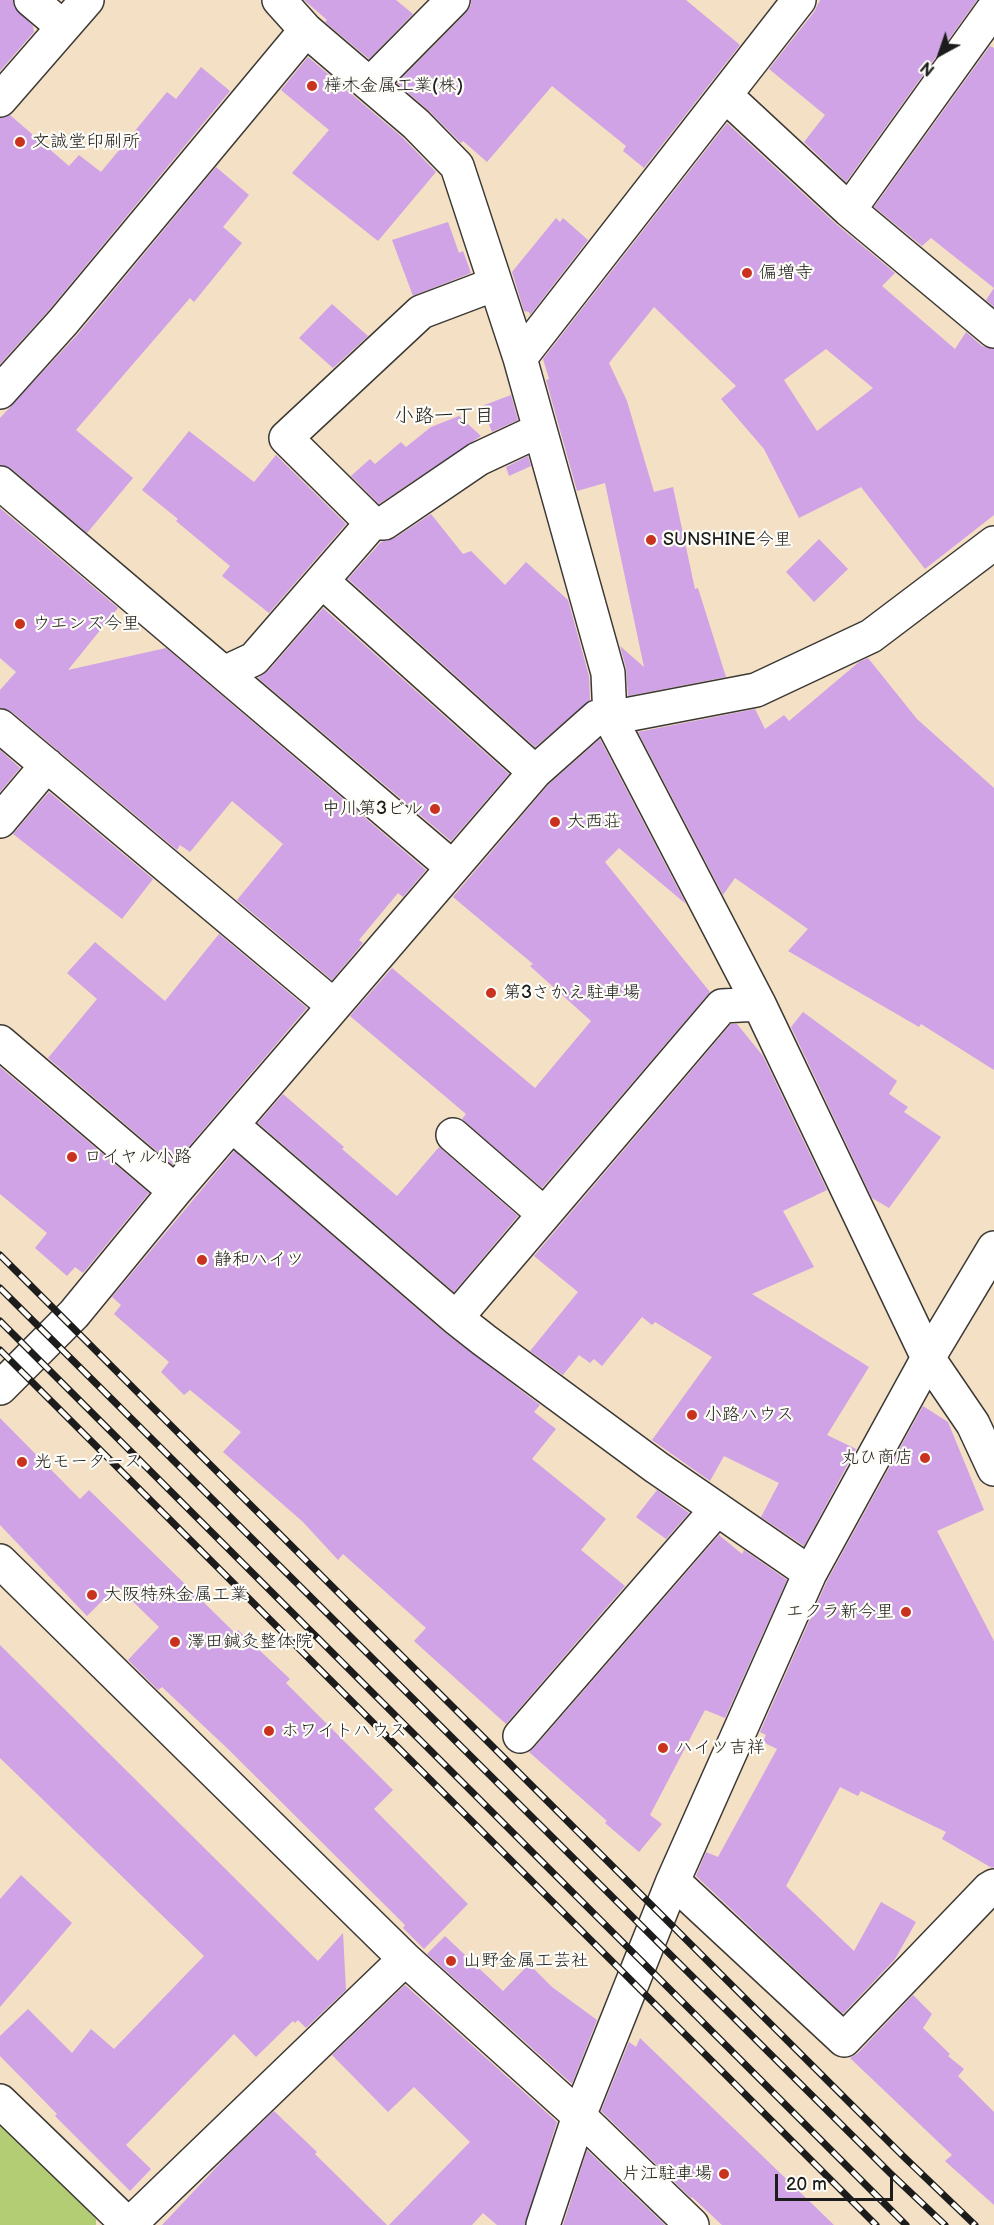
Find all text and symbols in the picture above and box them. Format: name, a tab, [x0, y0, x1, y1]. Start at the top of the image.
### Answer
north arrow	[910, 24, 970, 84]
text: N	[917, 57, 939, 79]
place label: 樺木金属工業(株)	[324, 75, 463, 97]
marker: 樺木金属工業(株)	[305, 79, 319, 93]
place label: 文誠堂印刷所	[32, 131, 140, 153]
marker: 文誠堂印刷所	[13, 135, 27, 149]
place label: 偏増寺	[759, 262, 813, 284]
marker: 偏増寺	[740, 266, 754, 280]
district label: 小路一丁目	[394, 405, 494, 429]
place label: SUNSHINE今里	[663, 529, 792, 551]
marker: SUNSHINE今里	[644, 533, 658, 547]
place label: ウエンズ今里	[32, 613, 140, 635]
marker: ウエンズ今里	[13, 617, 27, 631]
place label: 中川第3ビル	[322, 798, 423, 820]
marker: 中川第3ビル	[428, 802, 442, 816]
place label: 大西荘	[567, 811, 621, 833]
marker: 大西荘	[548, 815, 562, 829]
place label: 第3さかえ駐車場	[503, 982, 640, 1004]
marker: 第3さかえ駐車場	[484, 986, 498, 1000]
place label: ロイヤル小路	[84, 1146, 192, 1168]
marker: ロイヤル小路	[65, 1150, 79, 1164]
place label: 静和ハイツ	[214, 1249, 304, 1271]
marker: 静和ハイツ	[195, 1253, 209, 1267]
place label: 小路ハウス	[704, 1404, 794, 1426]
marker: 小路ハウス	[685, 1408, 699, 1422]
place label: 丸ひ商店	[841, 1447, 913, 1469]
place label: 光モータース	[34, 1451, 142, 1473]
marker: 丸ひ商店	[918, 1451, 932, 1465]
marker: 光モータース	[15, 1455, 29, 1469]
place label: 大阪特殊金属工業	[104, 1584, 248, 1606]
marker: 大阪特殊金属工業	[85, 1588, 99, 1602]
place label: エクラ新今里	[786, 1601, 894, 1623]
marker: エクラ新今里	[899, 1605, 913, 1619]
place label: 澤田鍼灸整体院	[187, 1631, 313, 1653]
marker: 澤田鍼灸整体院	[168, 1635, 182, 1649]
place label: ホワイトハウス	[281, 1720, 407, 1742]
marker: ホワイトハウス	[262, 1724, 276, 1738]
place label: ハイツ吉祥	[675, 1737, 765, 1759]
marker: ハイツ吉祥	[656, 1741, 670, 1755]
place label: 山野金属工芸社	[463, 1950, 589, 1972]
marker: 山野金属工芸社	[444, 1954, 458, 1968]
scale bar	[778, 2162, 896, 2200]
place label: 片江駐車場	[622, 2163, 712, 2185]
marker: 片江駐車場	[717, 2167, 731, 2181]
text: 20 m	[786, 2174, 827, 2195]

